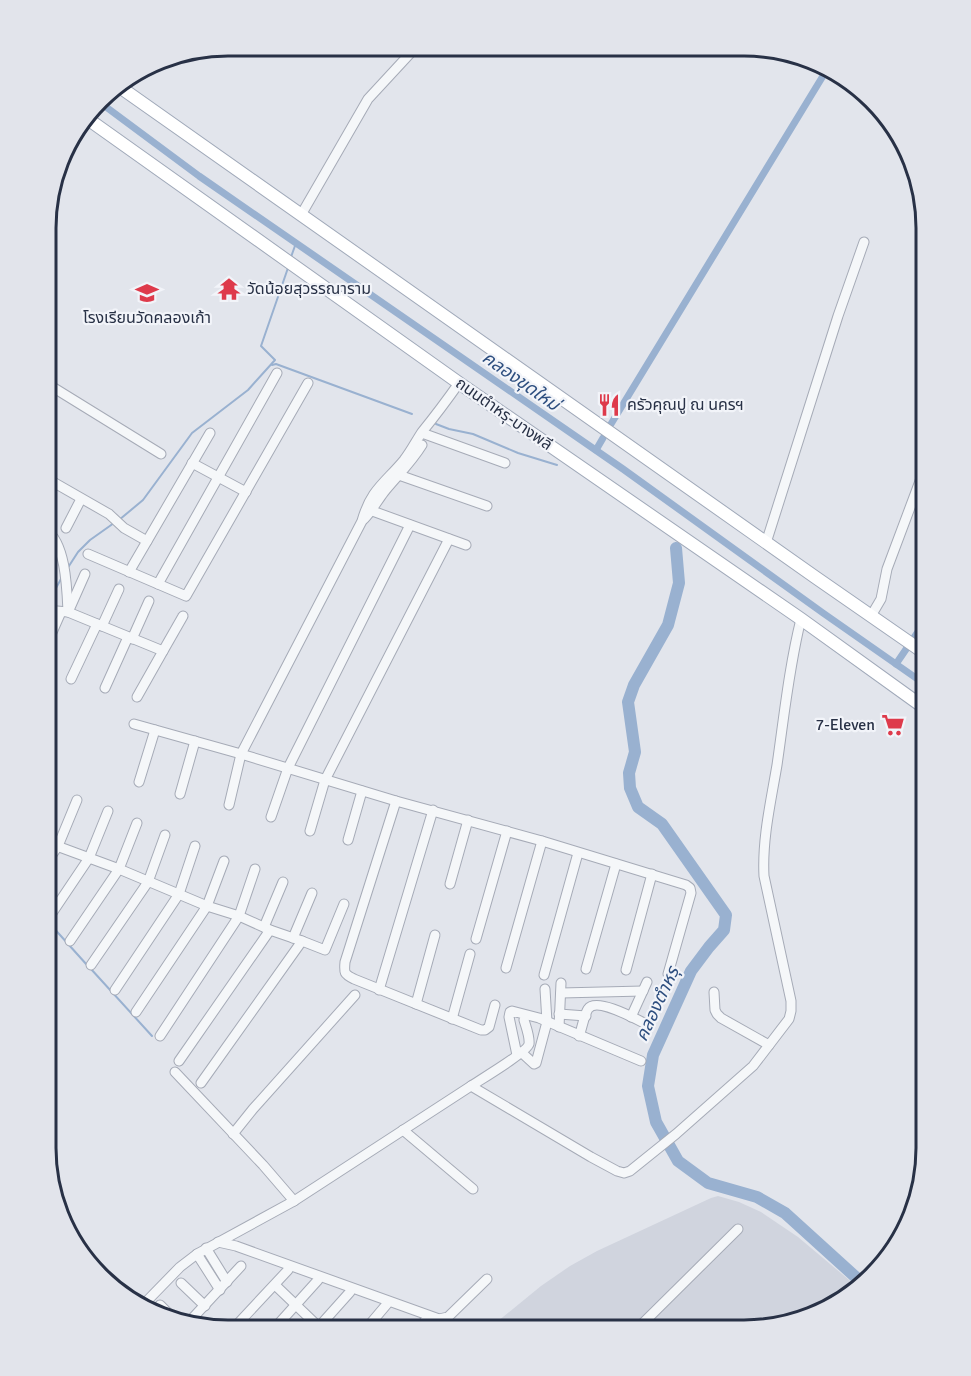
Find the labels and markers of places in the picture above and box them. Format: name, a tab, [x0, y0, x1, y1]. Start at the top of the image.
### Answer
temple icon: วัดน้อยสุวรรณาราม	[216, 276, 242, 302]
place label: วัดน้อยสุวรรณาราม	[247, 279, 371, 299]
school or university icon: โรงเรียนวัดคลองเก้า	[134, 280, 160, 306]
place label: โรงเรียนวัดคลองเก้า	[83, 308, 211, 328]
restaurant icon: ครัวคุณปู ณ นครฯ	[596, 392, 622, 418]
place label: ครัวคุณปู ณ นครฯ	[627, 395, 744, 415]
supermarket icon: 7-Eleven	[880, 712, 906, 738]
place label: 7-Eleven	[816, 715, 875, 735]

